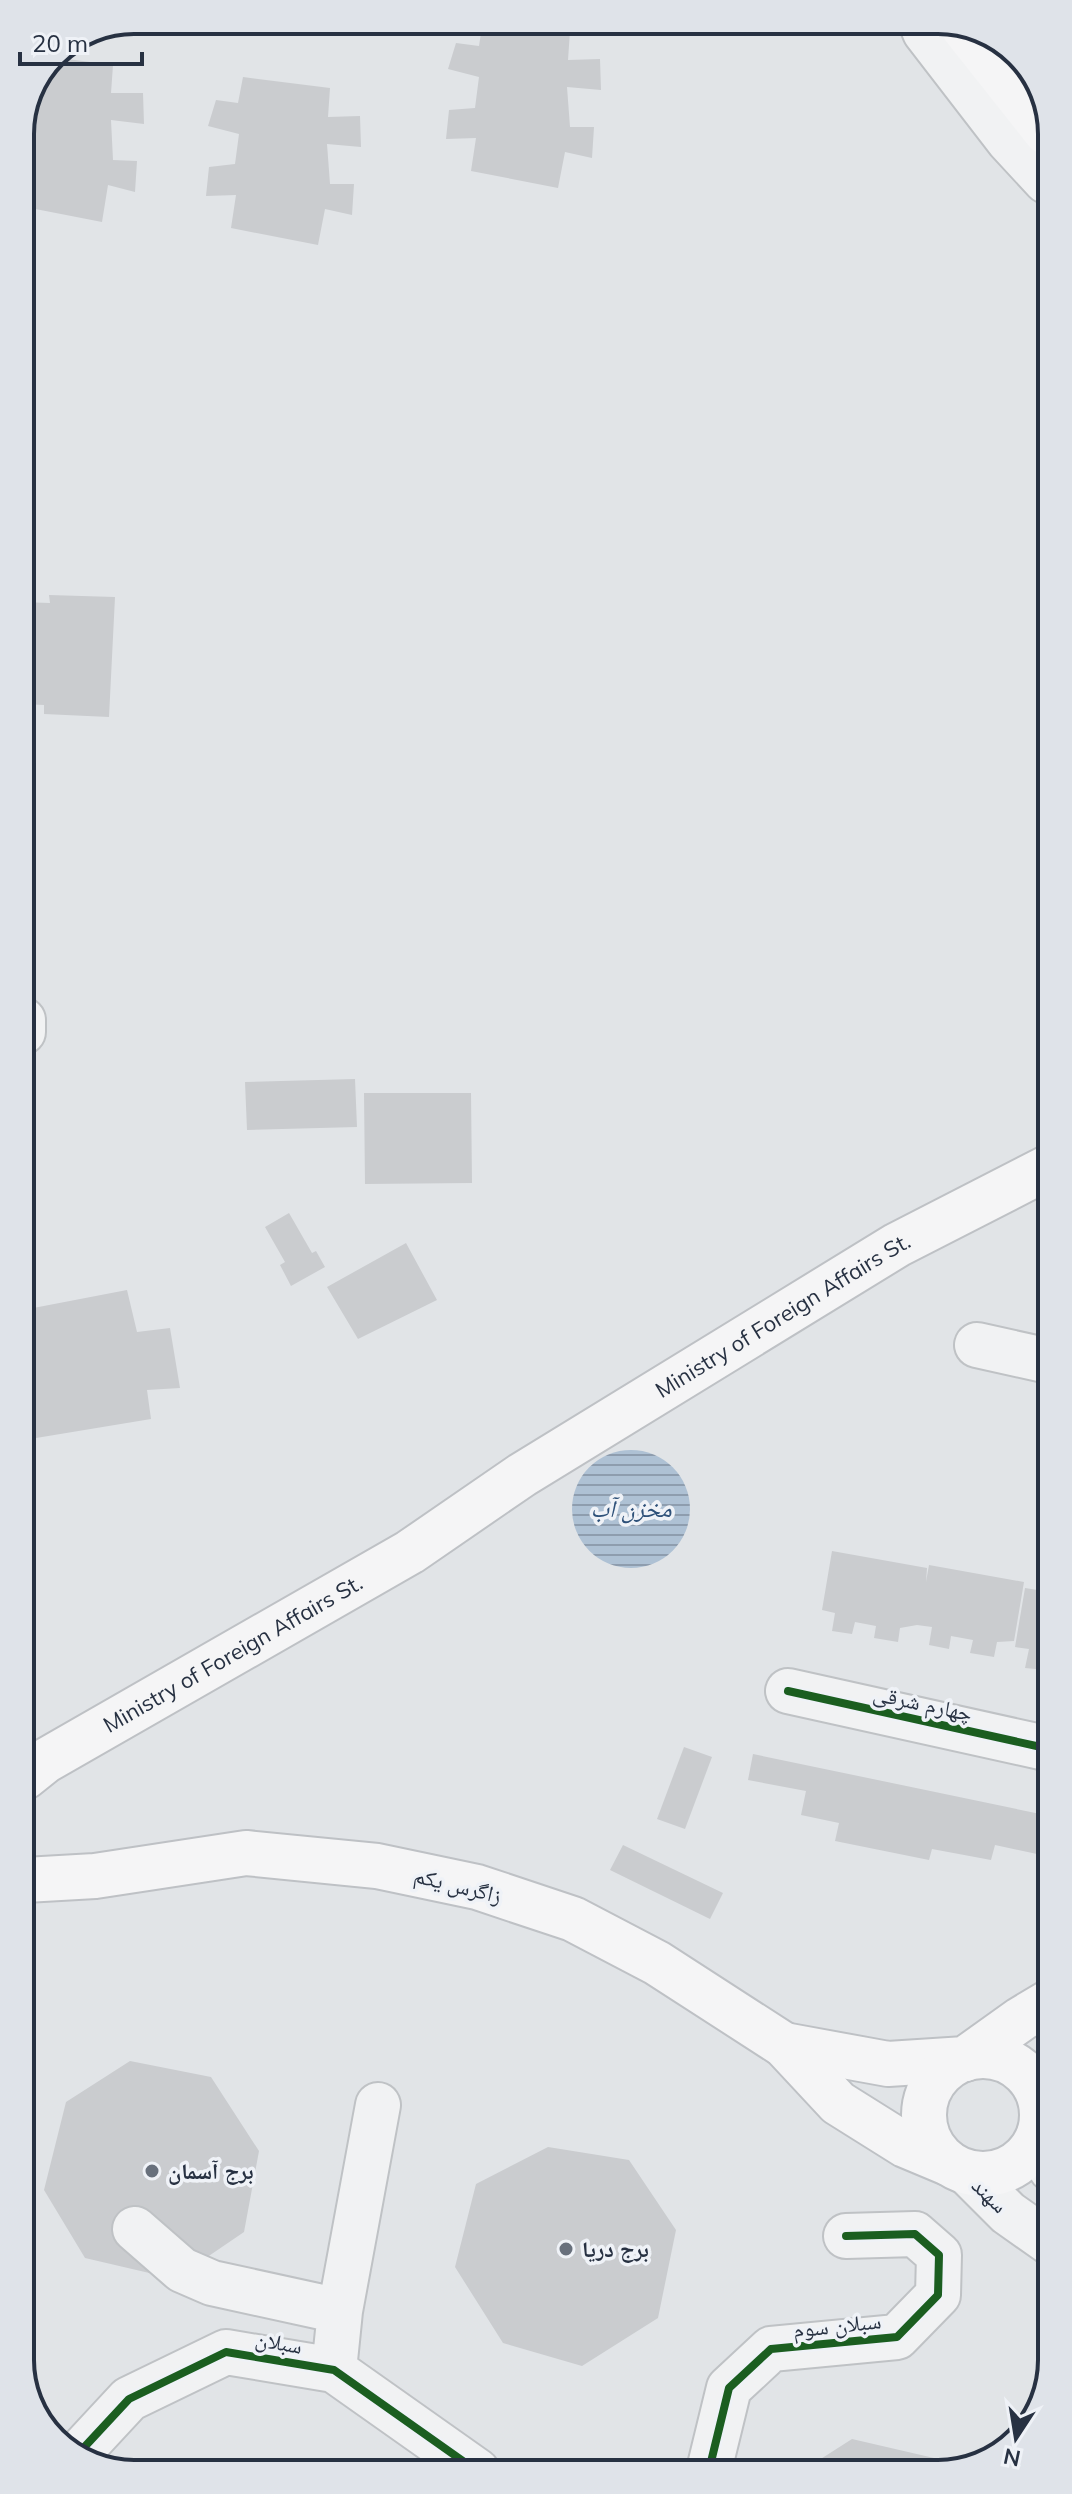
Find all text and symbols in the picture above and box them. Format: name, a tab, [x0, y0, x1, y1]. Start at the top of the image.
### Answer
scale bar	[20, 16, 142, 66]
text: 20 m	[32, 28, 88, 58]
street label: Ministry of Foreign Affairs St.	[650, 1227, 915, 1404]
water label: مخزن آب	[590, 1493, 672, 1524]
street label: Ministry of Foreign Affairs St.	[98, 1568, 367, 1739]
street label: چهارم شرقی	[871, 1679, 975, 1728]
street label: زاگرس یکم	[411, 1861, 505, 1910]
place label: برج آسمان	[168, 2157, 254, 2185]
marker: برج آسمان	[143, 2162, 161, 2180]
street label: سهند	[966, 2171, 1014, 2219]
place label: برج دریا	[582, 2235, 649, 2263]
marker: برج دریا	[557, 2240, 575, 2258]
street label: سبلان سوم	[792, 2306, 883, 2345]
street label: سبلان	[253, 2324, 305, 2360]
north arrow	[976, 2398, 1056, 2478]
text: N	[1001, 2442, 1023, 2473]

